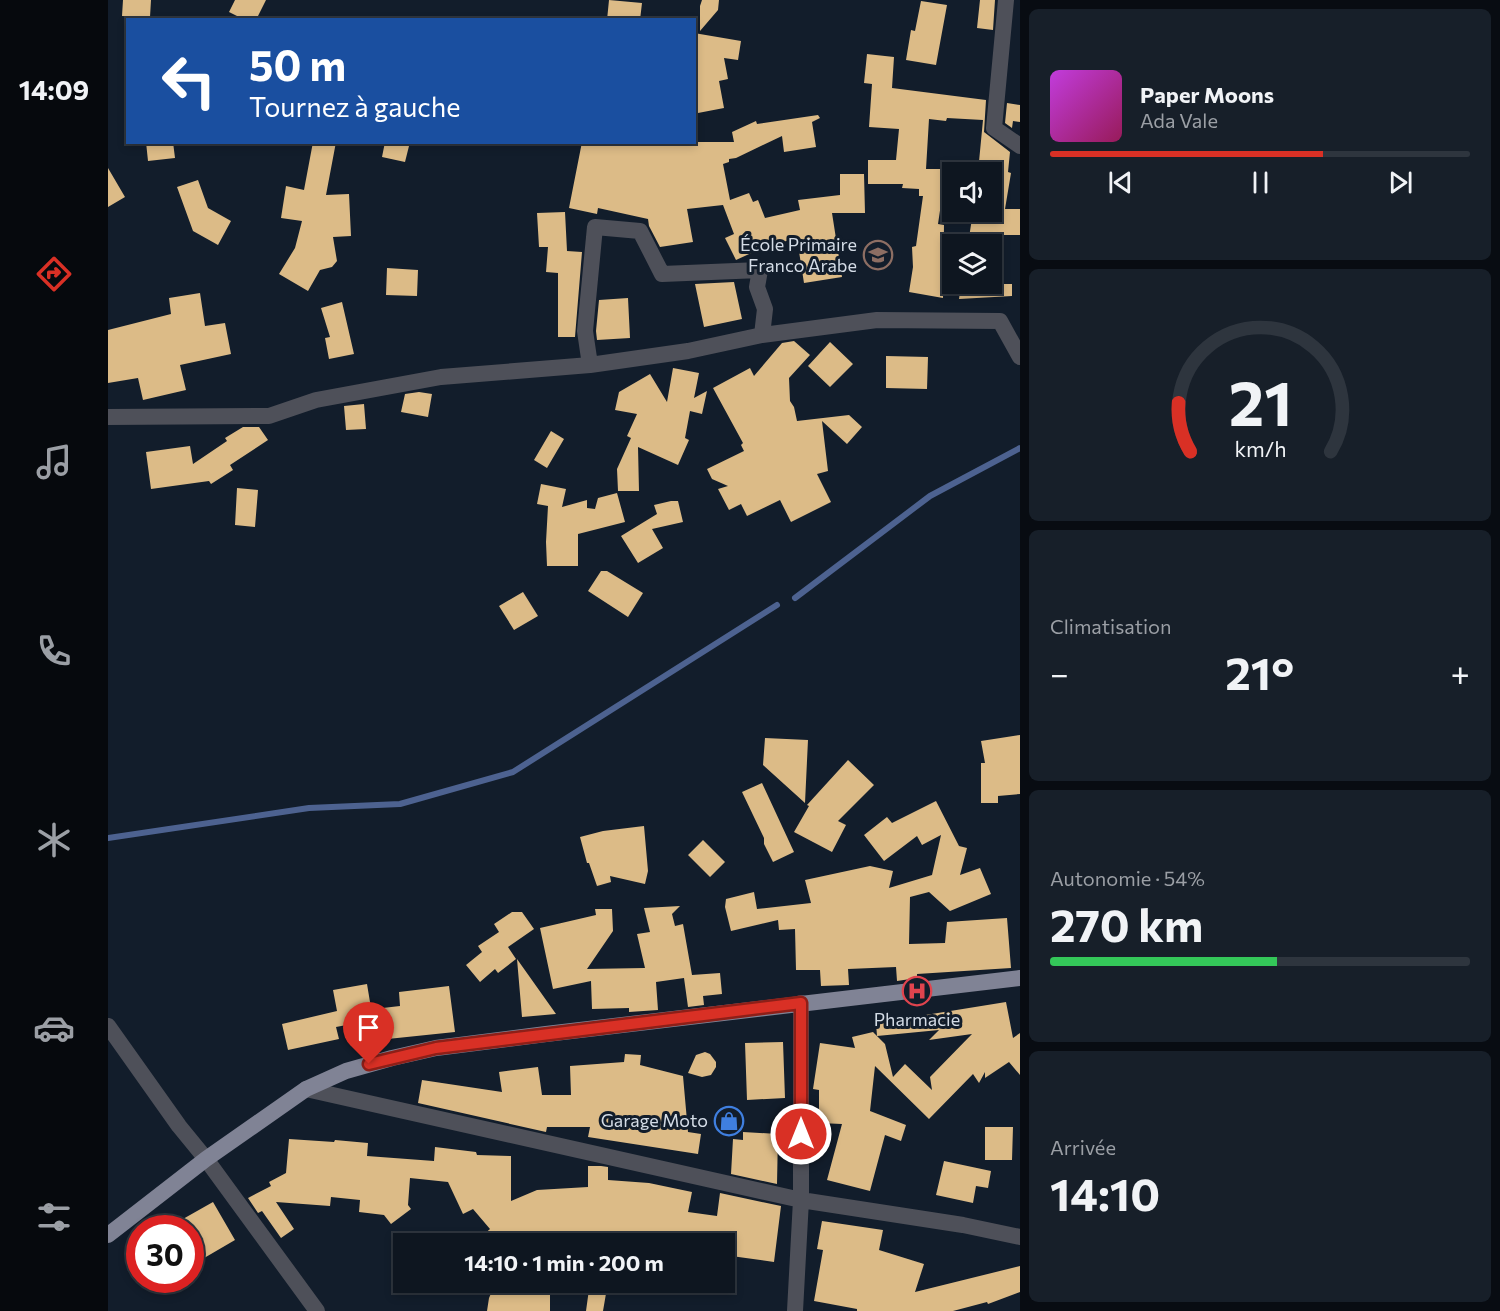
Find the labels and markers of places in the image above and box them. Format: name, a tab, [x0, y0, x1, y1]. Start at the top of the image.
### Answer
place label: École Primaire Franco Arabe	[740, 233, 857, 276]
school or university icon: École Primaire Franco Arabe	[862, 239, 894, 271]
hospital icon: Pharmacie	[901, 975, 933, 1007]
pin	[343, 1002, 394, 1064]
place label: Pharmacie	[874, 1008, 960, 1030]
shop icon: Garage Moto	[713, 1105, 745, 1137]
place label: Garage Moto	[601, 1109, 708, 1131]

